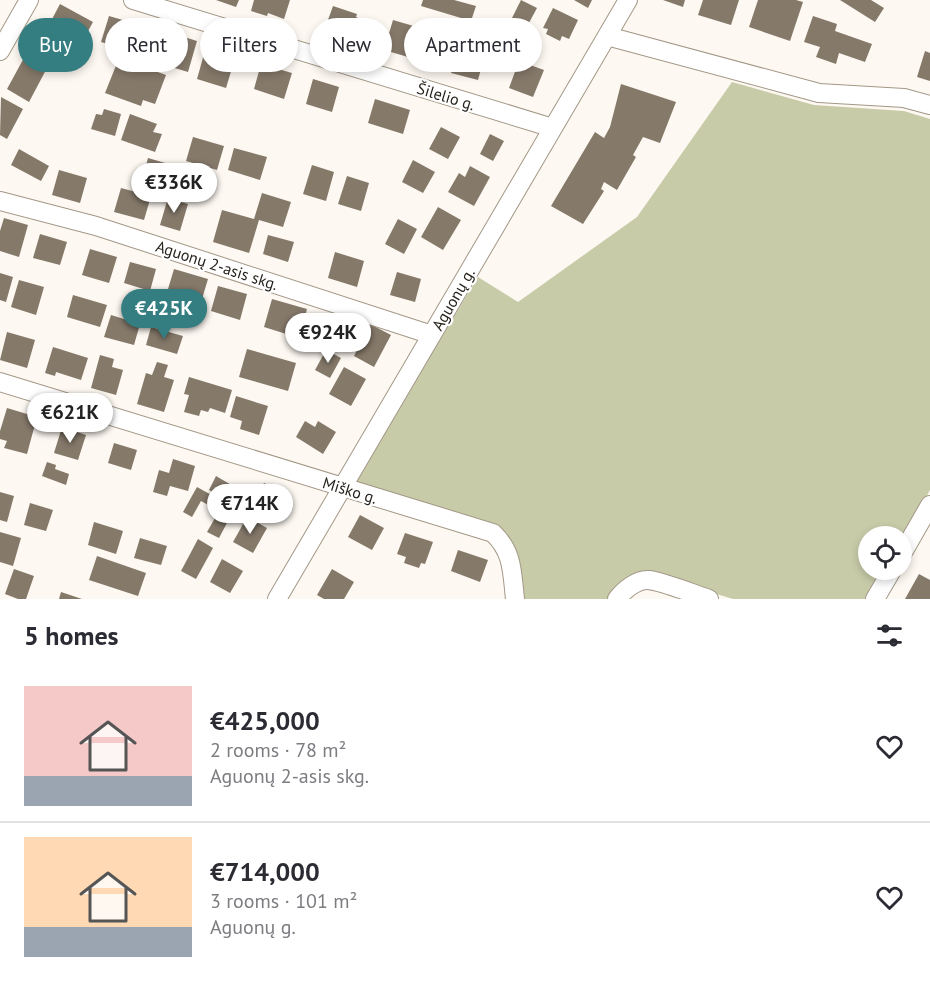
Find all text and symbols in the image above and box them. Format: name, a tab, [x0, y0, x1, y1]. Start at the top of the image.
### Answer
chip: Buy	[18, 18, 93, 72]
chip: Rent	[105, 18, 188, 72]
chip: Filters	[200, 18, 298, 72]
chip: New	[310, 18, 392, 72]
chip: Apartment	[404, 18, 542, 72]
street label: Šilelio g.	[415, 78, 477, 114]
pin: €336K	[132, 163, 216, 214]
text: €336K	[145, 169, 203, 195]
street label: Aguonų 2-asis skg.	[153, 236, 281, 294]
street label: Aguonų g.	[427, 264, 479, 334]
pin: €425K	[122, 289, 206, 340]
text: €425K	[135, 295, 193, 321]
pin: €924K	[286, 313, 370, 364]
text: €924K	[299, 319, 357, 345]
pin: €621K	[28, 393, 112, 444]
text: €621K	[41, 399, 99, 425]
street label: Miško g.	[320, 472, 380, 508]
pin: €714K	[208, 484, 292, 535]
text: €714K	[221, 490, 279, 516]
map controls	[858, 526, 912, 580]
button: locate	[858, 526, 912, 580]
text: 5 homes	[24, 619, 119, 652]
icon: filters	[873, 619, 906, 652]
text: €425,000	[210, 704, 320, 737]
icon: home	[72, 710, 144, 782]
icon: heart	[873, 730, 906, 763]
text: 2 rooms · 78 m²	[210, 737, 346, 763]
text: Aguonų 2-asis skg.	[210, 763, 369, 789]
text: €714,000	[210, 855, 320, 888]
icon: home	[72, 861, 144, 933]
icon: heart	[873, 881, 906, 914]
text: 3 rooms · 101 m²	[210, 888, 357, 914]
text: Aguonų g.	[210, 914, 296, 940]

